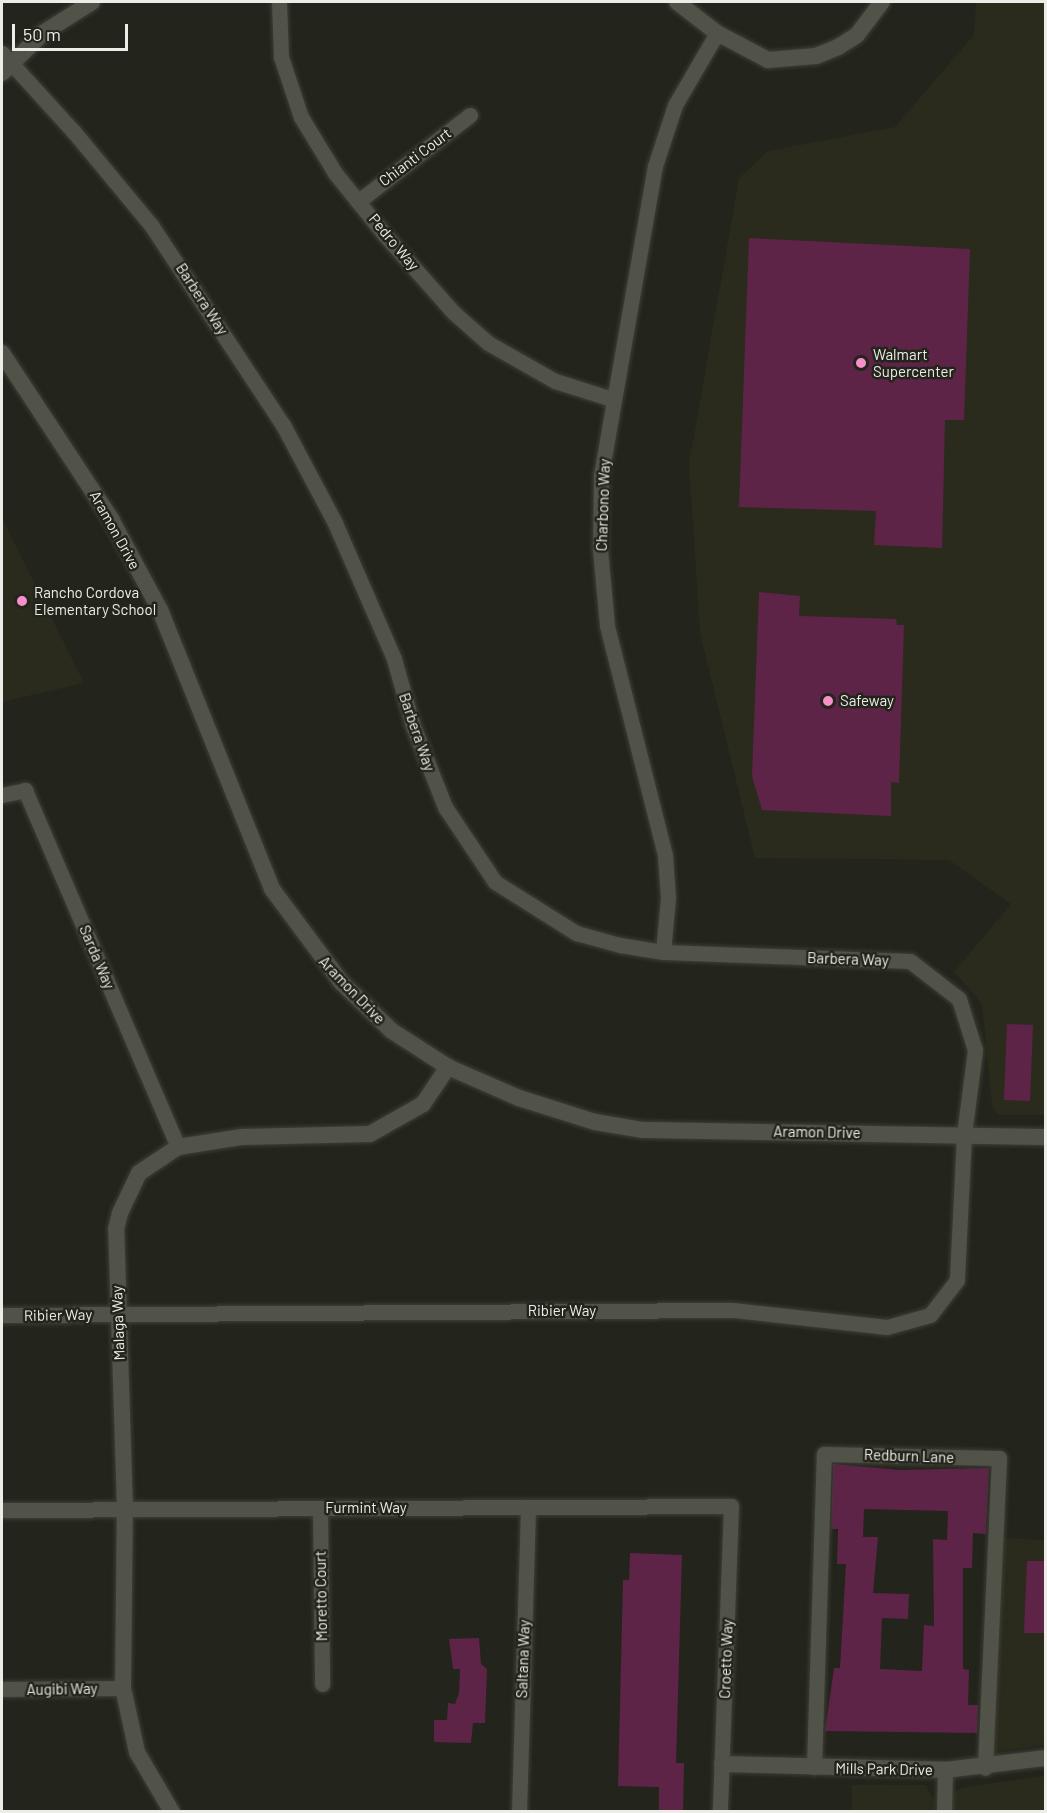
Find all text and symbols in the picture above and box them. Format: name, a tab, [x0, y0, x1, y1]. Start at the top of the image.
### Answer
scale bar	[15, 12, 130, 50]
text: 50 m	[23, 23, 61, 45]
street label: Chianti Court	[375, 124, 455, 190]
street label: Pedro Way	[365, 210, 423, 274]
street label: Barbera Way	[172, 260, 232, 338]
place label: Walmart Supercenter	[873, 345, 954, 380]
marker: Walmart Supercenter	[854, 356, 868, 370]
street label: Charbono Way	[592, 458, 614, 552]
street label: Aramon Drive	[86, 488, 144, 572]
place label: Rancho Cordova Elementary School	[34, 583, 156, 618]
marker: Rancho Cordova Elementary School	[15, 594, 29, 608]
street label: Barbera Way	[395, 691, 439, 773]
place label: Safeway	[840, 692, 894, 710]
marker: Safeway	[821, 694, 835, 708]
street label: Sarda Way	[76, 922, 118, 992]
street label: Barbera Way	[807, 949, 889, 969]
street label: Aramon Drive	[315, 952, 389, 1028]
street label: Aramon Drive	[773, 1122, 861, 1142]
street label: Malaga Way	[108, 1285, 128, 1361]
street label: Ribier Way	[528, 1302, 596, 1320]
street label: Ribier Way	[24, 1305, 92, 1325]
street label: Redburn Lane	[864, 1445, 954, 1467]
street label: Furmint Way	[325, 1499, 407, 1517]
street label: Moretto Court	[311, 1551, 331, 1641]
street label: Saltana Way	[513, 1619, 533, 1699]
street label: Croetto Way	[716, 1619, 736, 1699]
street label: Augibi Way	[26, 1679, 98, 1699]
street label: Mills Park Drive	[835, 1759, 933, 1779]

